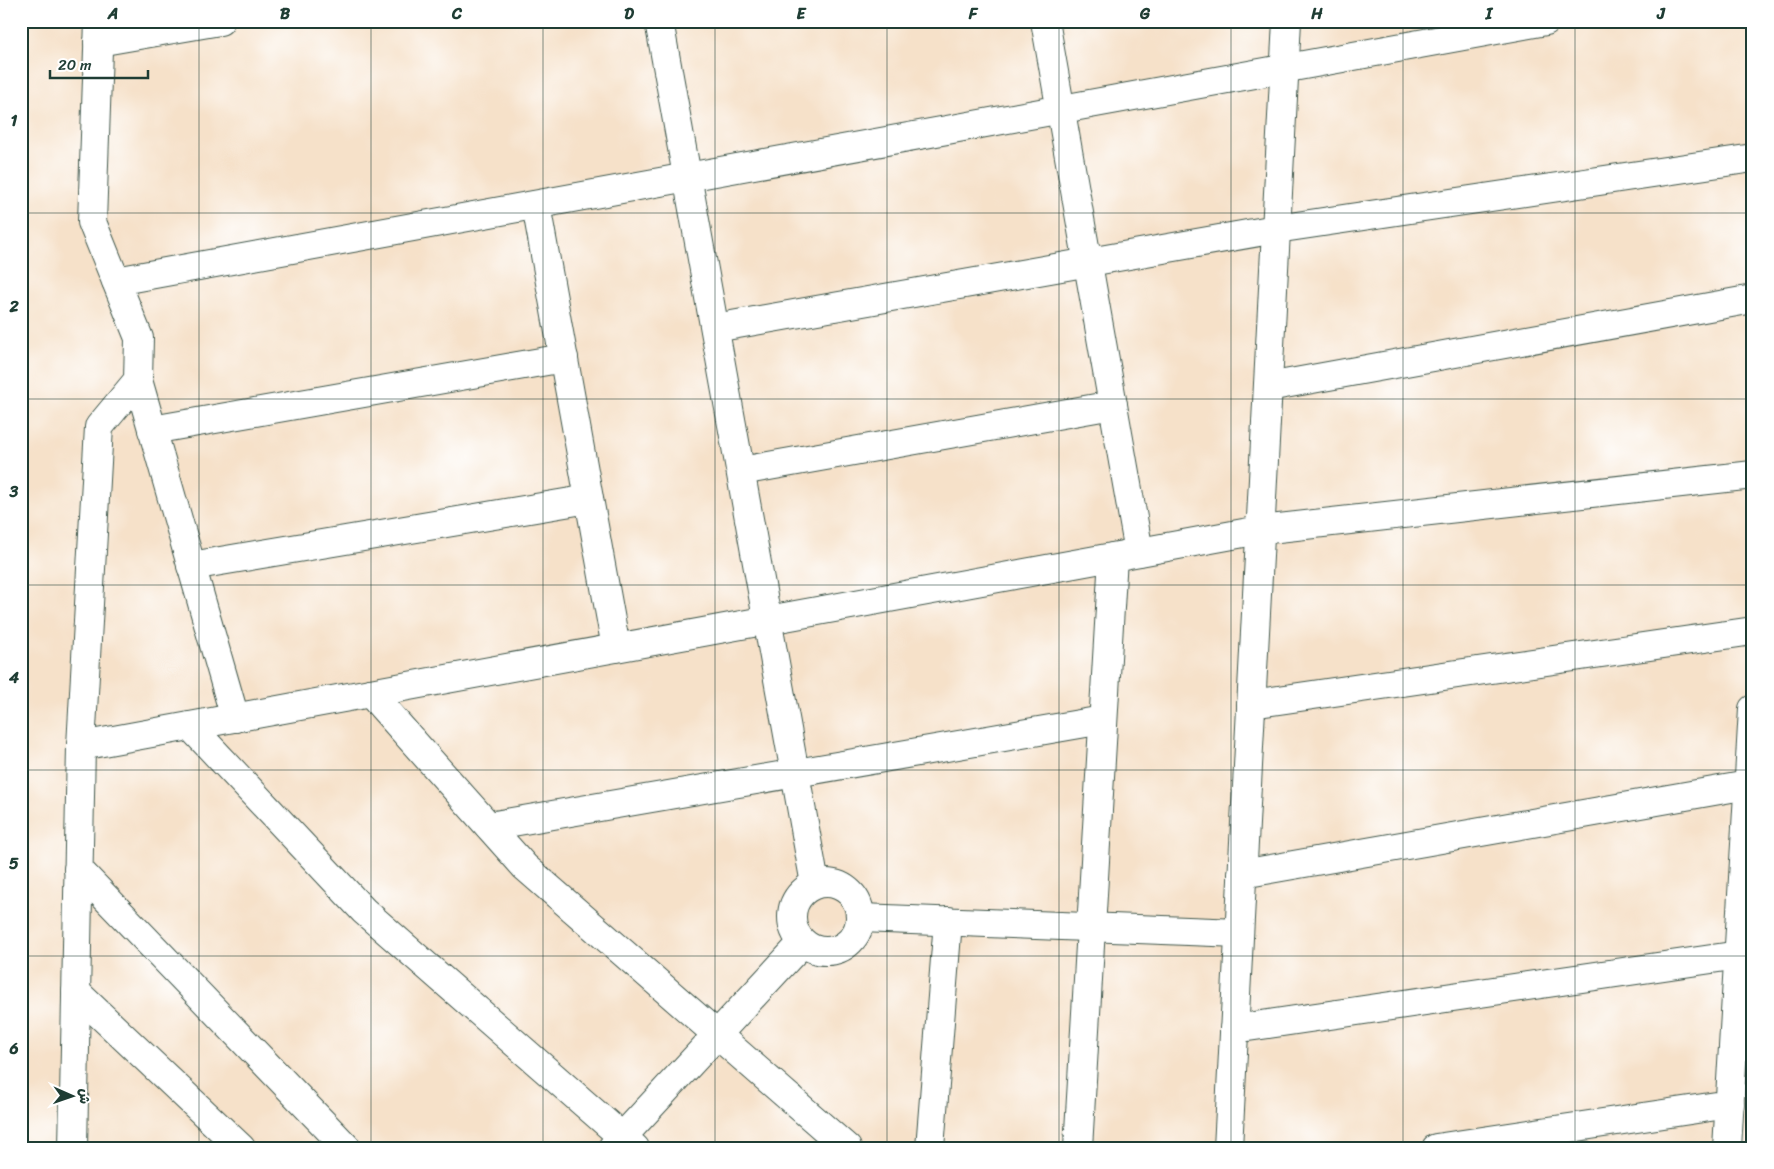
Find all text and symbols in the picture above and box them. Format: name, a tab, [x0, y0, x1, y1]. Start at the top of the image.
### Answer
text: A	[107, 0, 118, 28]
text: B	[280, 0, 291, 28]
text: C	[451, 0, 463, 28]
text: D	[624, 0, 634, 28]
text: E	[797, 0, 807, 28]
text: F	[968, 0, 979, 28]
text: G	[1139, 0, 1151, 28]
text: H	[1310, 0, 1323, 28]
text: I	[1485, 0, 1494, 28]
text: J	[1656, 0, 1666, 28]
scale bar	[50, 48, 148, 80]
text: 20 m	[58, 52, 92, 78]
text: 1	[11, 106, 18, 135]
text: 2	[8, 292, 19, 321]
text: 3	[9, 477, 19, 506]
text: 4	[8, 663, 19, 692]
text: 5	[9, 849, 19, 878]
text: 6	[8, 1034, 19, 1063]
north arrow	[48, 1072, 98, 1122]
text: ش	[72, 1088, 97, 1105]

